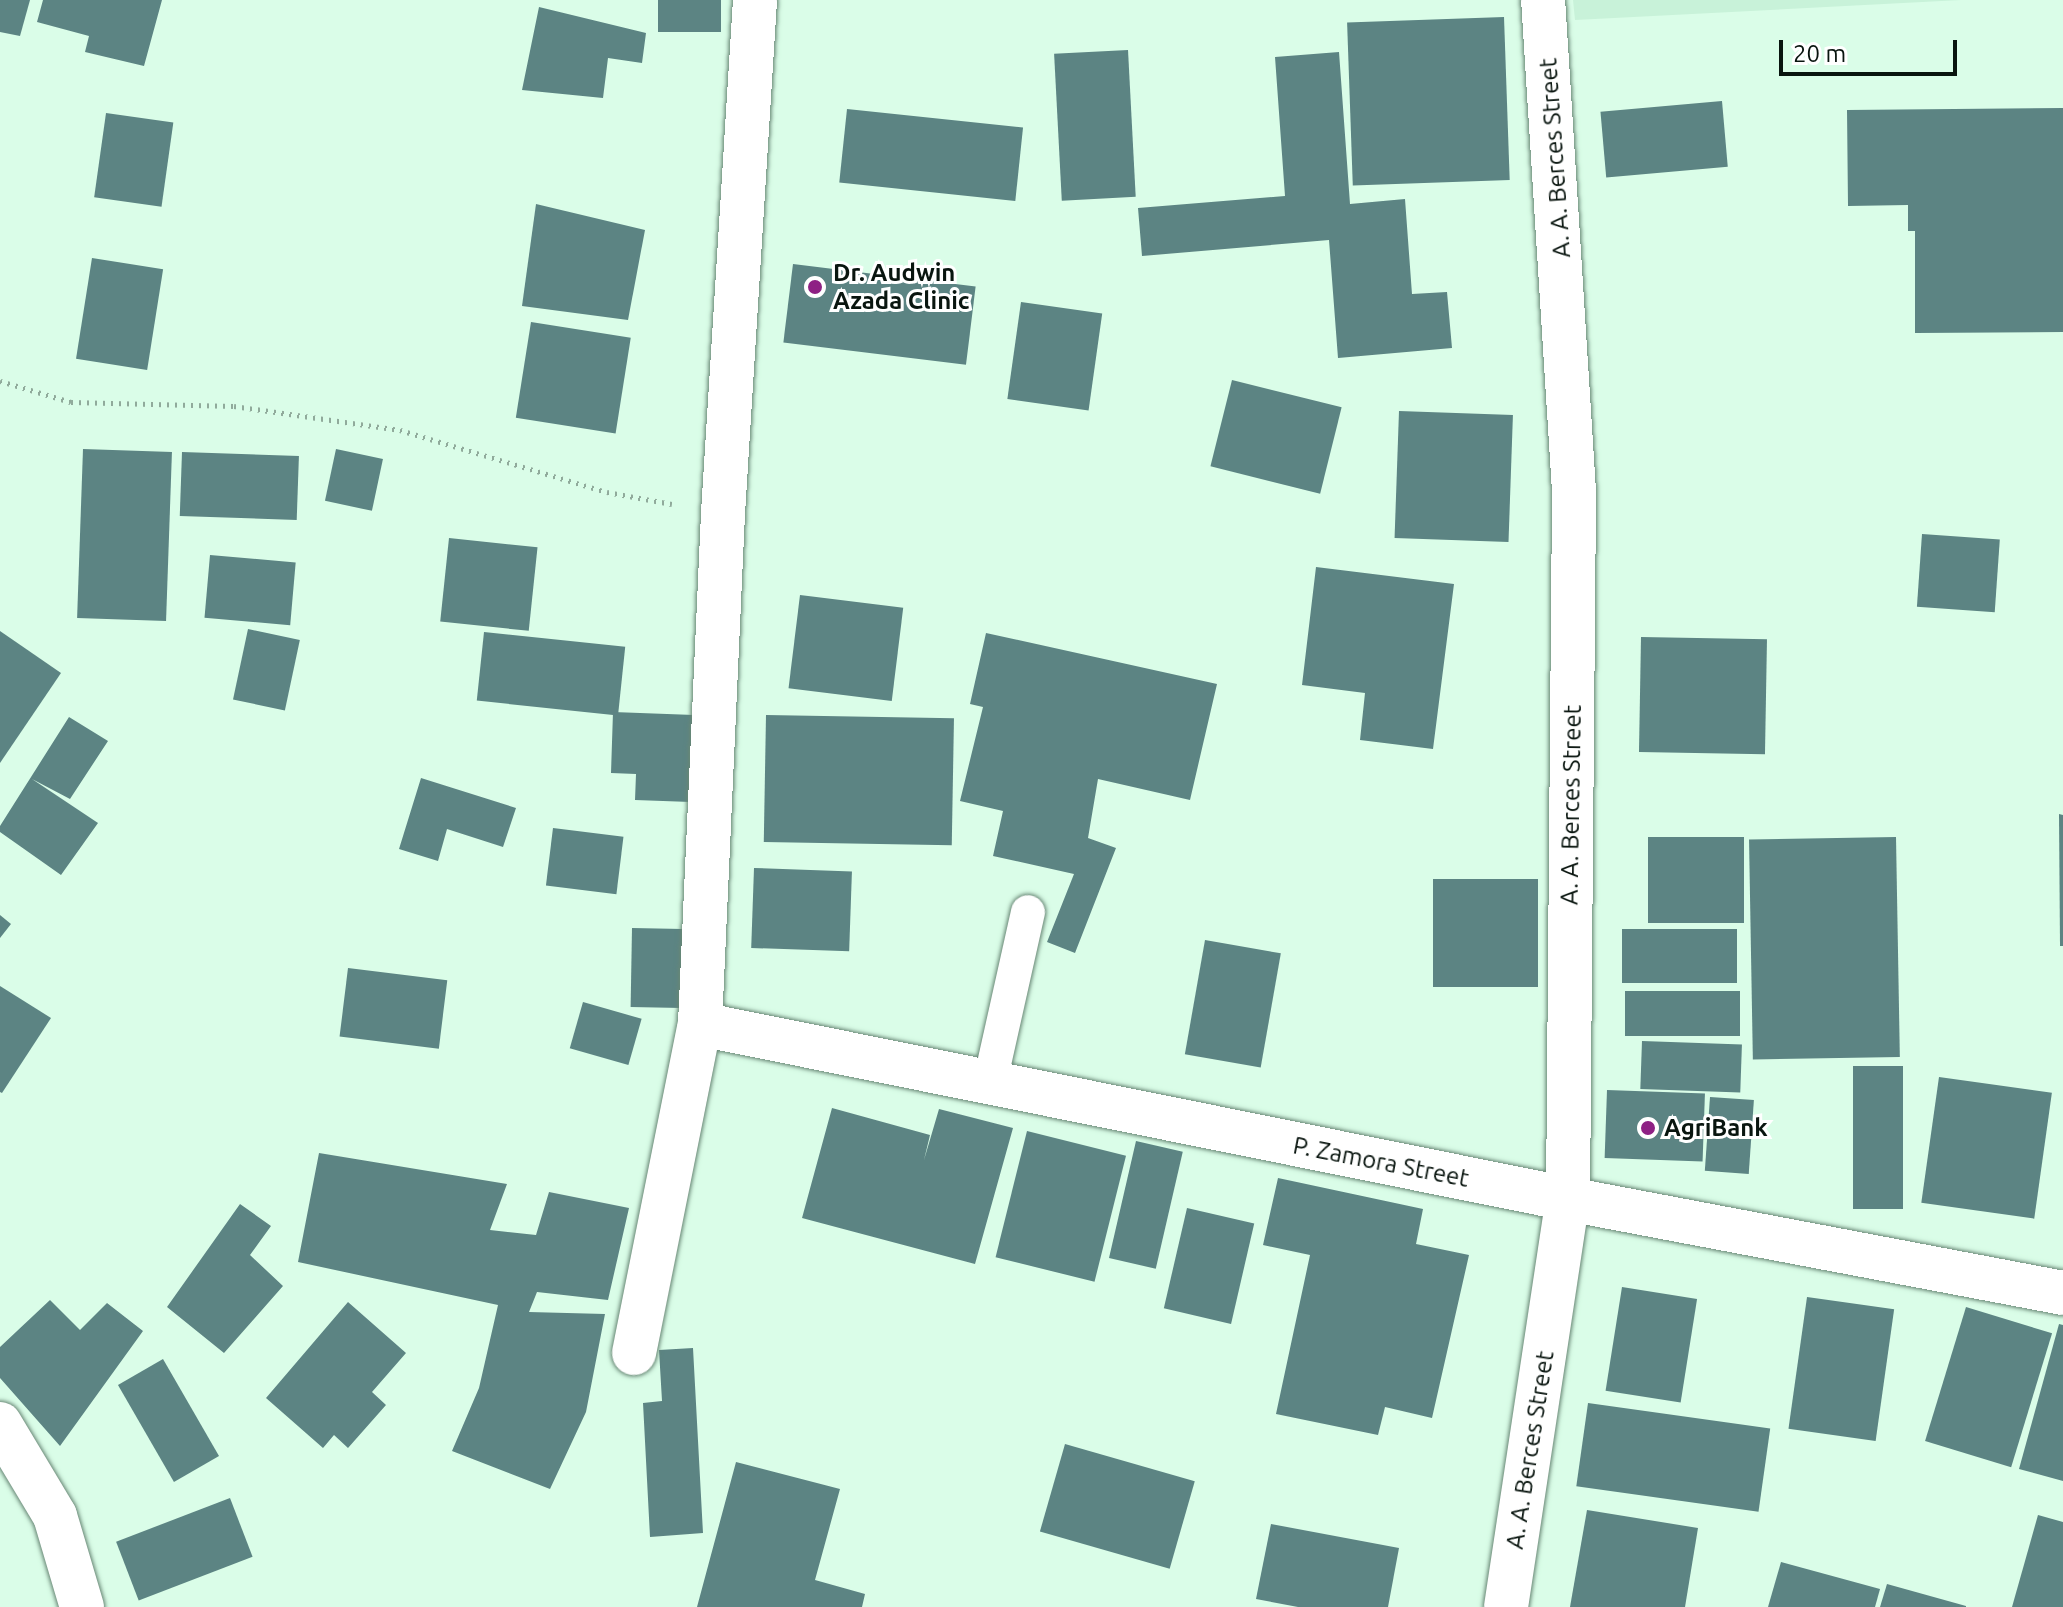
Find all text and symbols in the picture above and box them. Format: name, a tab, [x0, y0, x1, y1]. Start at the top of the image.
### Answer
scale bar	[1783, 24, 1961, 74]
text: 20 m	[1793, 40, 1846, 67]
street label: A. A. Berces Street	[1534, 57, 1576, 259]
place label: Dr. Audwin Azada Clinic	[833, 259, 970, 315]
marker: Dr. Audwin Azada Clinic	[804, 276, 826, 298]
street label: A. A. Berces Street	[1555, 705, 1587, 905]
place label: AgriBank	[1664, 1114, 1768, 1142]
marker: AgriBank	[1639, 1119, 1657, 1137]
street label: P. Zamora Street	[1291, 1131, 1471, 1193]
street label: A. A. Berces Street	[1500, 1349, 1560, 1551]

